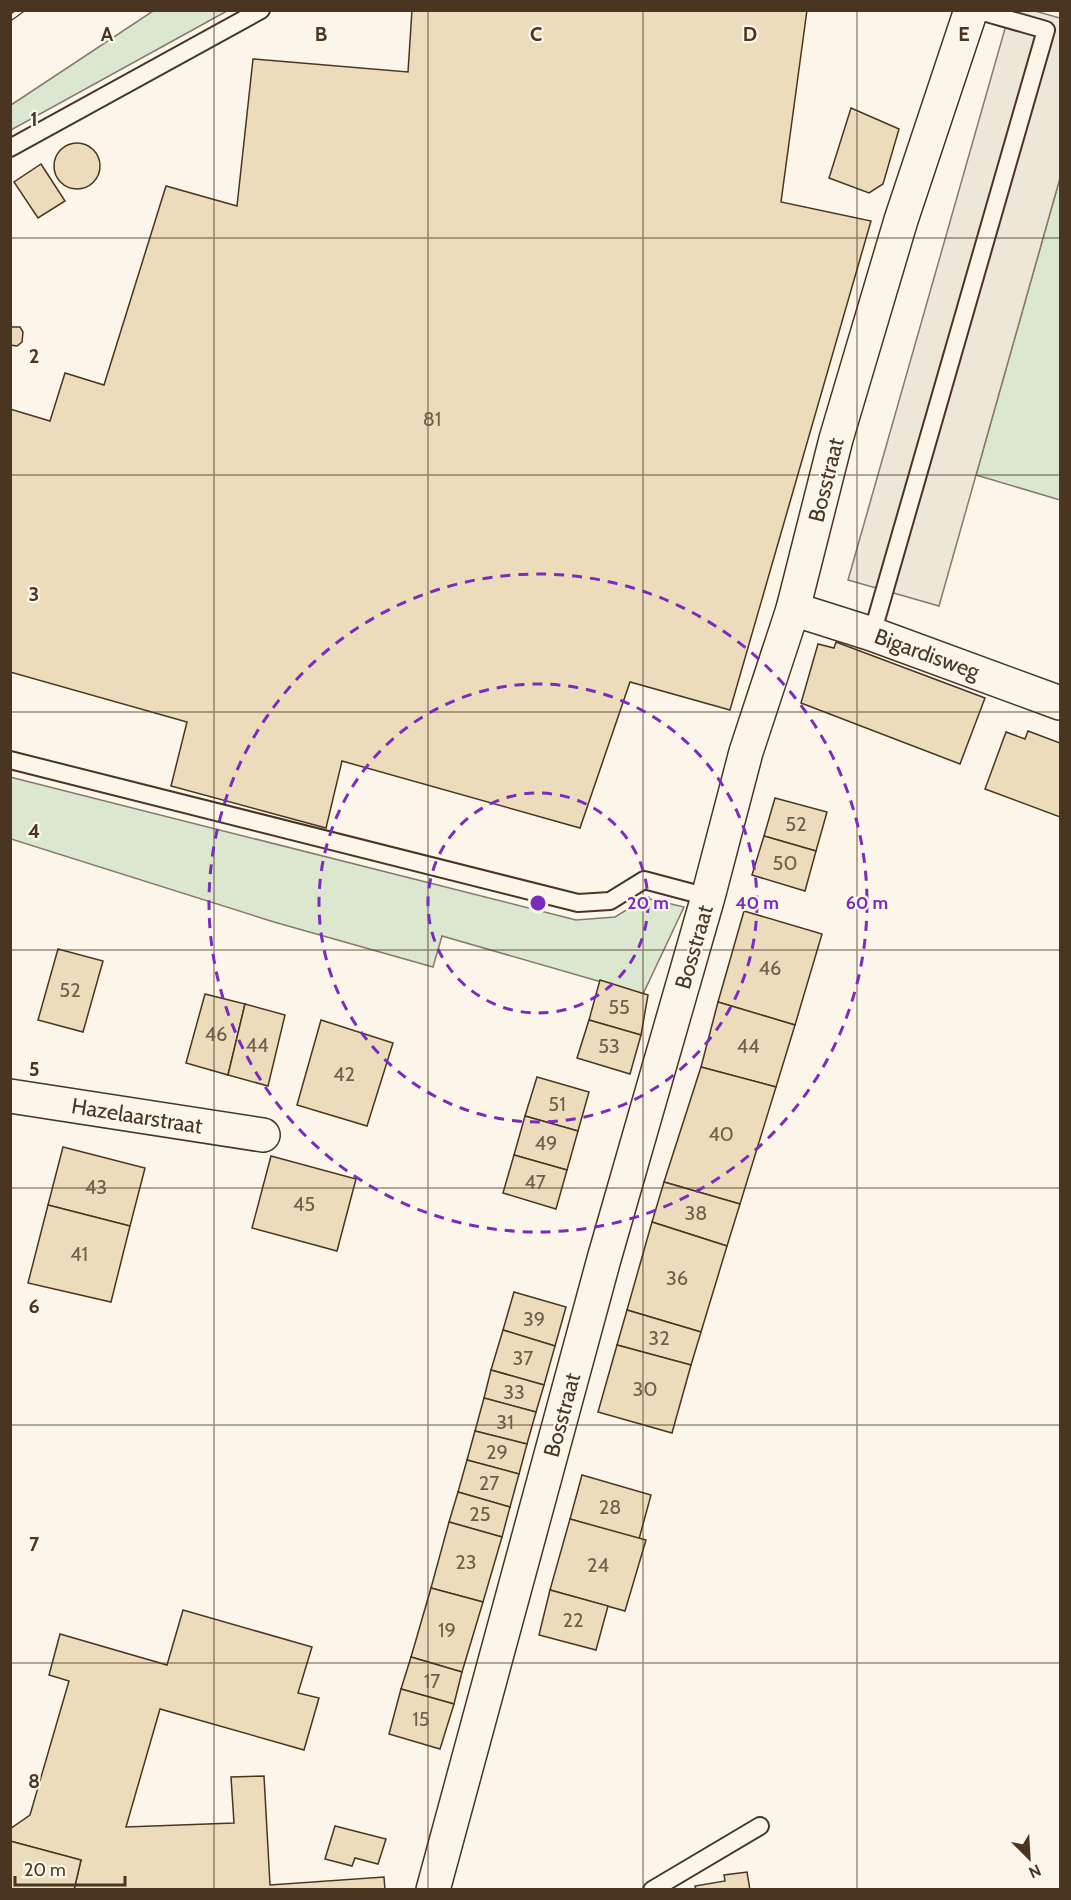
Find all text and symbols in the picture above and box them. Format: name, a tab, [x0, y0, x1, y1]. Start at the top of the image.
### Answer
text: A	[101, 22, 114, 46]
text: B	[315, 22, 327, 46]
text: C	[530, 22, 542, 46]
text: D	[743, 22, 757, 46]
text: E	[958, 22, 970, 46]
text: 1	[30, 107, 38, 131]
text: 2	[29, 344, 39, 368]
house number: 81	[423, 407, 441, 431]
street label: Bosstraat	[803, 434, 850, 525]
text: 3	[29, 582, 39, 606]
street label: Bigardisweg	[871, 623, 984, 686]
house number: 52	[785, 812, 807, 836]
text: 4	[28, 819, 40, 843]
house number: 50	[773, 851, 797, 875]
text: 20 m	[627, 892, 669, 914]
text: 40 m	[735, 892, 779, 914]
text: 60 m	[846, 892, 888, 914]
centre of rings	[528, 893, 548, 913]
street label: Bosstraat	[669, 901, 719, 992]
house number: 46	[759, 956, 781, 980]
house number: 52	[59, 978, 81, 1002]
house number: 55	[608, 995, 630, 1019]
house number: 46	[205, 1022, 227, 1046]
house number: 44	[245, 1033, 269, 1057]
house number: 53	[598, 1034, 620, 1058]
house number: 44	[736, 1034, 760, 1058]
text: 5	[29, 1057, 39, 1081]
house number: 42	[333, 1062, 355, 1086]
street label: Hazelaarstraat	[70, 1092, 205, 1140]
house number: 51	[548, 1092, 566, 1116]
house number: 40	[708, 1122, 734, 1146]
house number: 49	[535, 1131, 557, 1155]
house number: 47	[524, 1170, 546, 1194]
house number: 43	[85, 1175, 107, 1199]
house number: 45	[293, 1192, 315, 1216]
house number: 38	[685, 1201, 707, 1225]
house number: 41	[70, 1242, 88, 1266]
house number: 36	[666, 1266, 688, 1290]
text: 6	[28, 1294, 40, 1318]
house number: 39	[523, 1307, 545, 1331]
house number: 32	[648, 1326, 670, 1350]
house number: 37	[513, 1346, 533, 1370]
street label: Bosstraat	[538, 1369, 586, 1460]
house number: 30	[633, 1377, 657, 1401]
house number: 33	[503, 1380, 525, 1404]
house number: 31	[496, 1410, 514, 1434]
house number: 29	[486, 1440, 508, 1464]
house number: 27	[479, 1471, 499, 1495]
house number: 28	[599, 1495, 621, 1519]
house number: 25	[469, 1502, 491, 1526]
text: 7	[29, 1532, 40, 1556]
house number: 23	[455, 1550, 477, 1574]
house number: 24	[587, 1553, 609, 1577]
house number: 22	[563, 1608, 583, 1632]
house number: 19	[438, 1618, 456, 1642]
house number: 17	[424, 1669, 440, 1693]
house number: 15	[412, 1707, 430, 1731]
text: 8	[28, 1769, 40, 1793]
north arrow	[999, 1828, 1059, 1888]
scale bar	[15, 1849, 124, 1887]
text: 20 m	[24, 1859, 66, 1881]
text: N	[1026, 1860, 1044, 1882]

